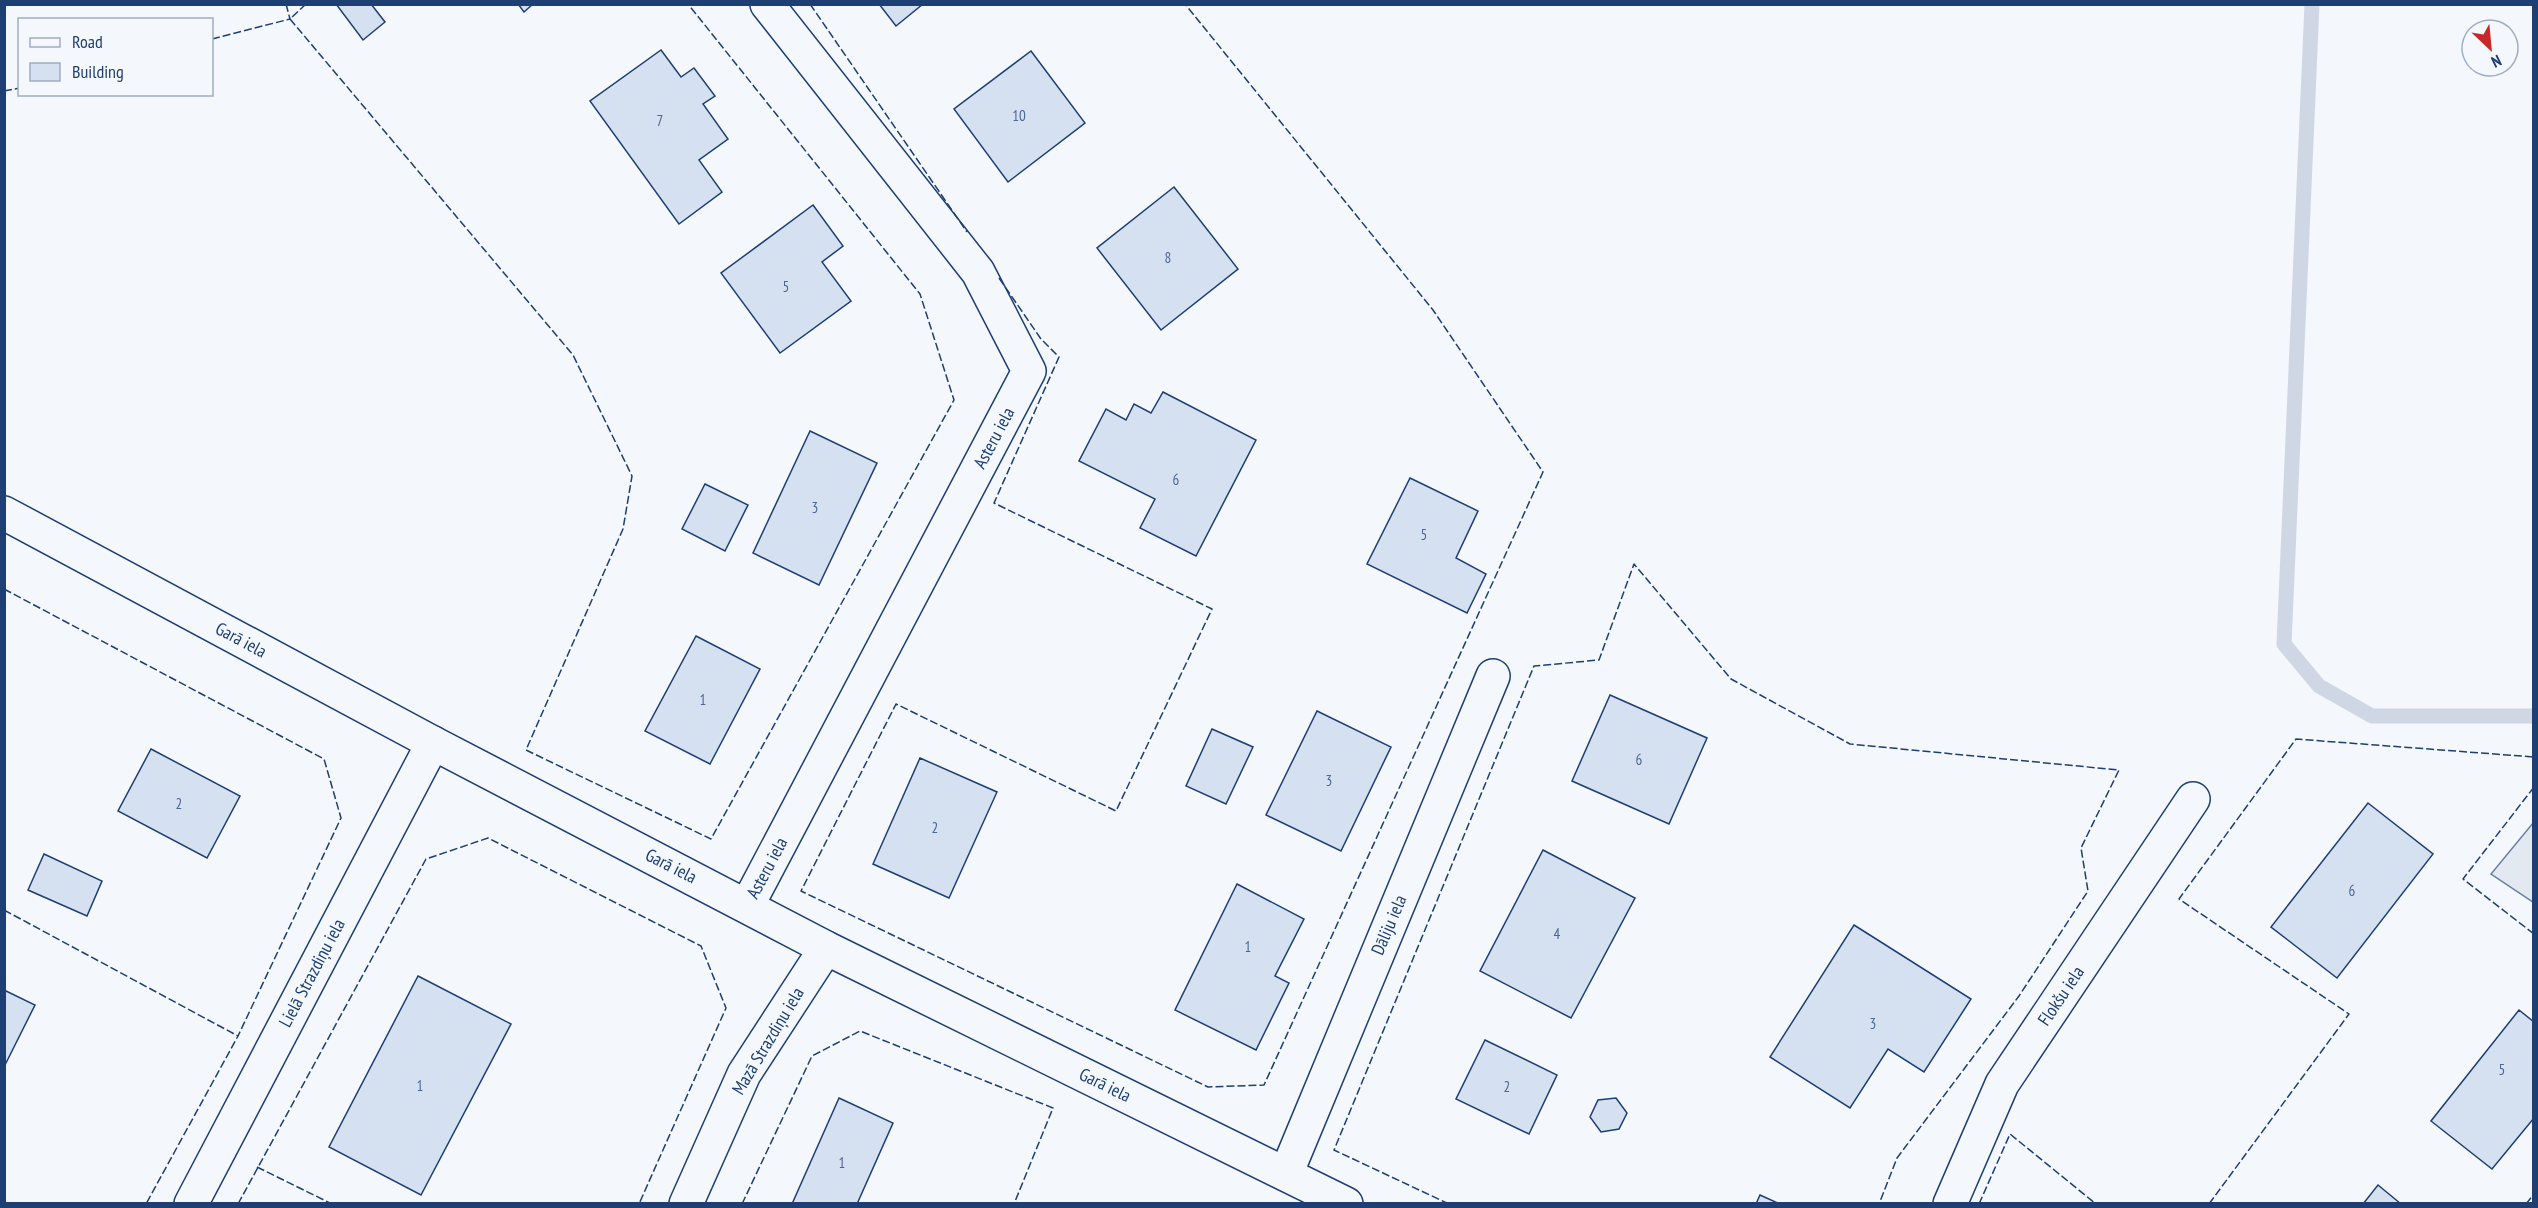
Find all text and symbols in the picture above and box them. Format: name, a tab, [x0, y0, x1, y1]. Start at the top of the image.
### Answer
legend	[18, 18, 213, 96]
north arrow	[2460, 18, 2520, 78]
text: Road	[72, 30, 103, 53]
text: N	[2488, 51, 2505, 72]
text: Building	[72, 60, 124, 83]
house number: 10	[1012, 106, 1026, 125]
house number: 7	[657, 111, 663, 130]
house number: 8	[1165, 248, 1171, 267]
house number: 5	[783, 277, 789, 296]
street label: Asteru iela	[968, 403, 1019, 472]
house number: 6	[1173, 470, 1180, 489]
house number: 3	[812, 498, 818, 517]
house number: 5	[1421, 525, 1427, 544]
street label: Garā iela	[212, 617, 271, 663]
house number: 1	[700, 690, 706, 709]
house number: 6	[1636, 750, 1643, 769]
house number: 3	[1326, 771, 1332, 790]
house number: 2	[176, 794, 182, 813]
house number: 2	[932, 818, 938, 837]
street label: Asteru iela	[741, 833, 792, 902]
street label: Garā iela	[642, 843, 701, 888]
house number: 6	[2349, 881, 2356, 900]
street label: Dāliju iela	[1366, 891, 1411, 958]
street label: Lielā Strazdiņu iela	[273, 915, 350, 1031]
house number: 4	[1554, 924, 1561, 943]
house number: 1	[1245, 937, 1251, 956]
street label: Flokšu iela	[2032, 962, 2089, 1030]
street label: Mazā Strazdiņu iela	[726, 983, 809, 1099]
house number: 3	[1870, 1014, 1876, 1033]
house number: 5	[2499, 1060, 2505, 1079]
street label: Garā iela	[1076, 1062, 1135, 1107]
house number: 1	[417, 1076, 423, 1095]
house number: 2	[1504, 1077, 1510, 1096]
house number: 1	[839, 1153, 845, 1172]

